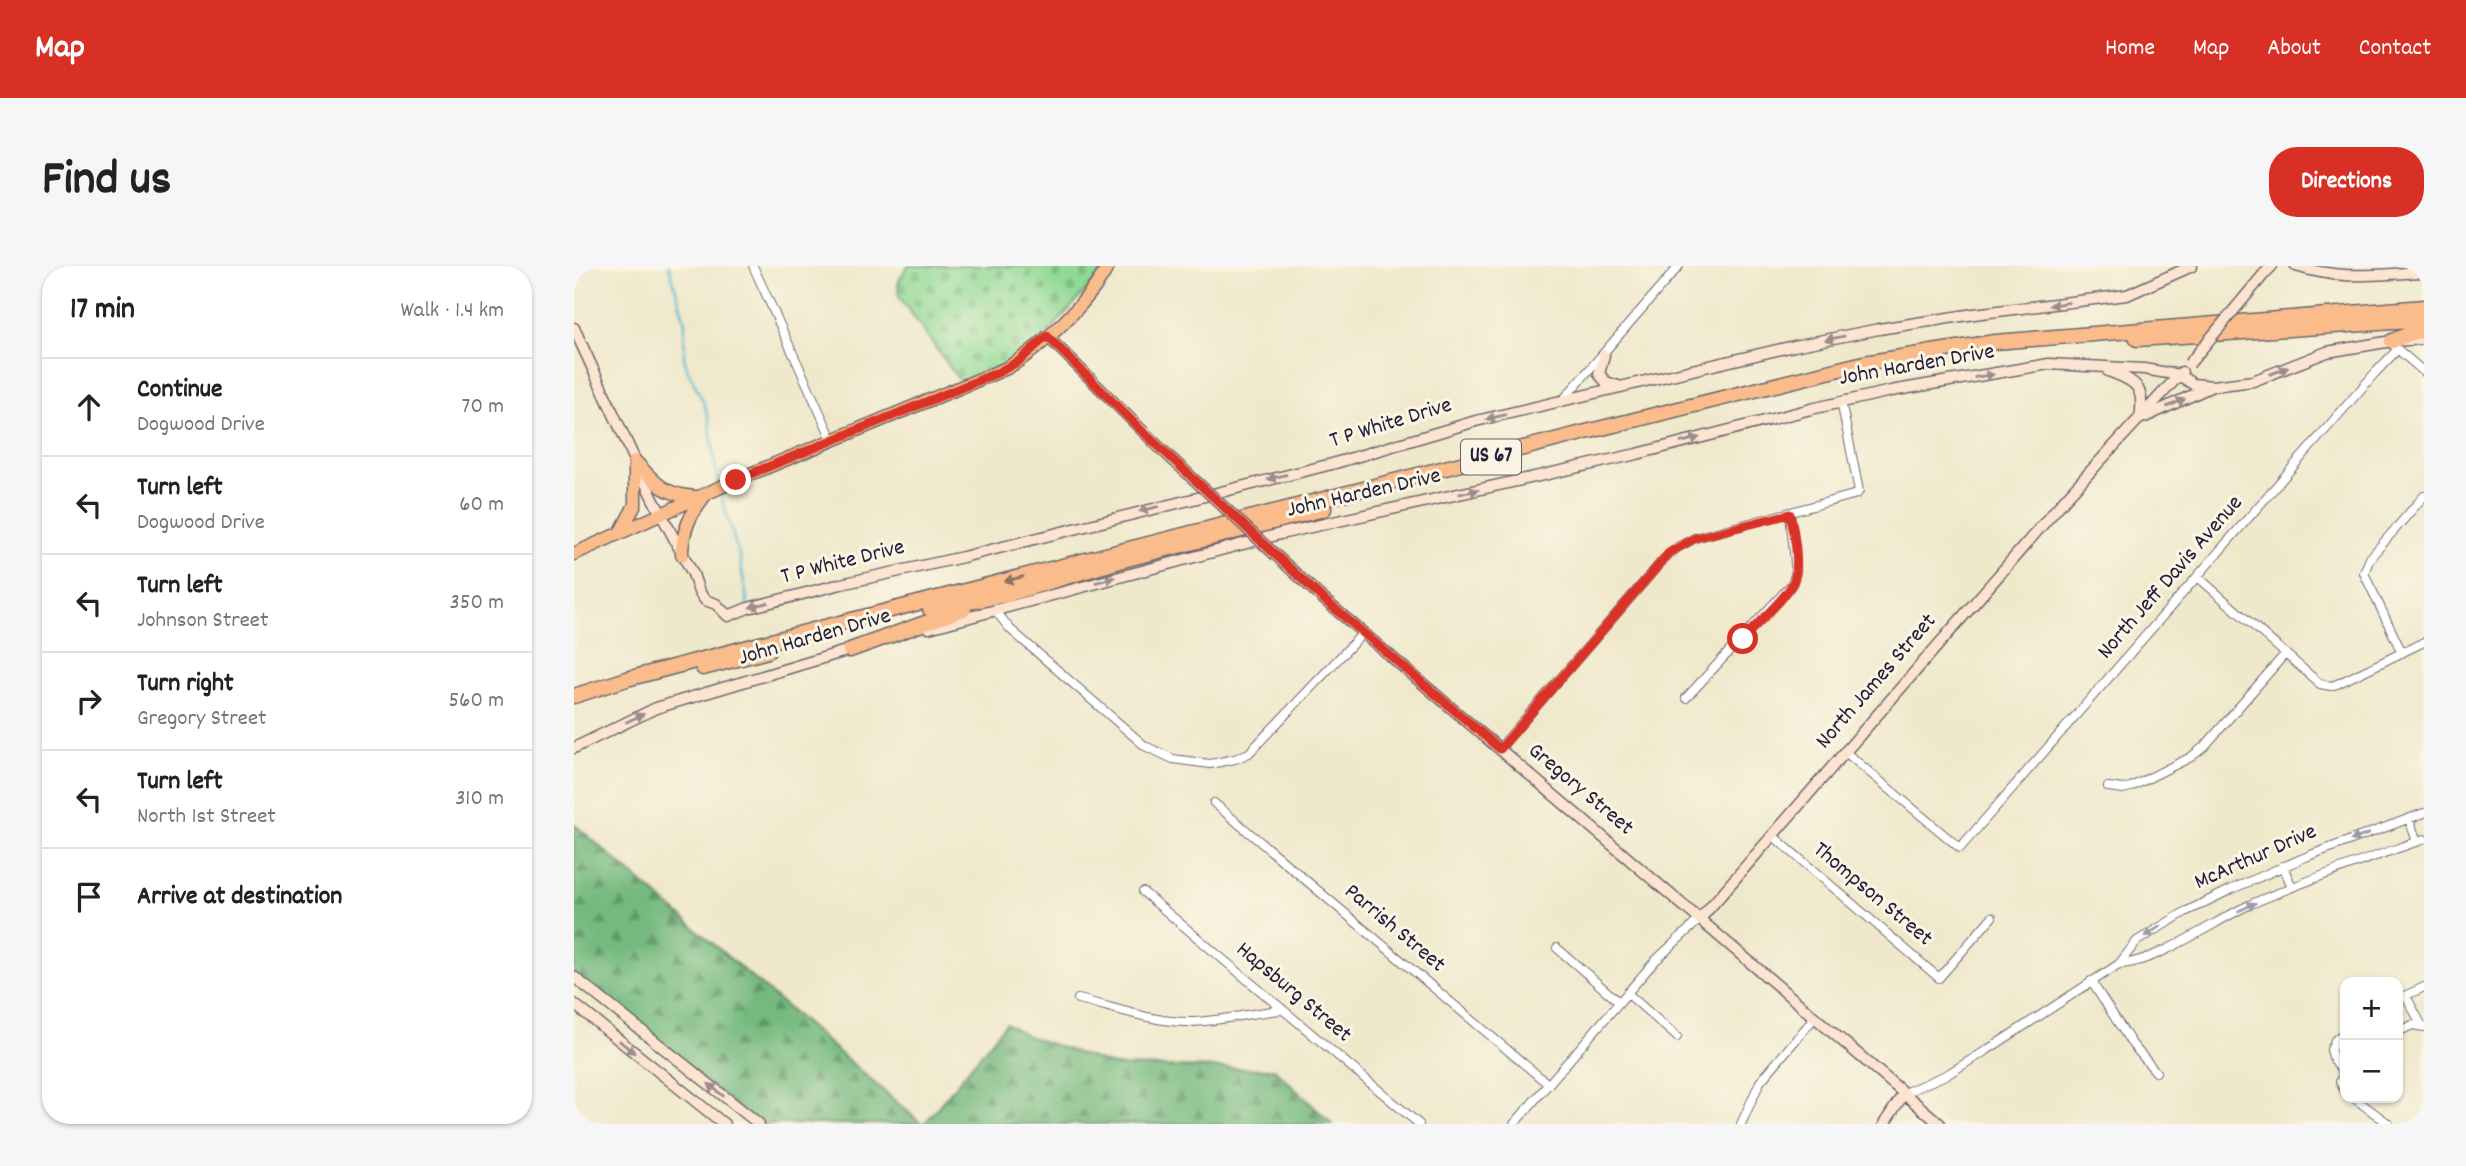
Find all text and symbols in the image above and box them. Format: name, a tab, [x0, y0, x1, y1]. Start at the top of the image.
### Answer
text: Map	[35, 26, 85, 73]
text: Home	[2105, 32, 2155, 66]
text: Map	[2193, 32, 2229, 66]
text: About	[2267, 32, 2321, 66]
text: Contact	[2359, 32, 2431, 66]
text: Find us	[42, 147, 171, 217]
button: Directions	[2269, 147, 2424, 217]
text: 17 min	[70, 290, 135, 333]
text: Walk · 1.4 km	[400, 295, 504, 328]
one-way arrow	[2048, 299, 2070, 310]
one-way arrow	[1824, 332, 1846, 343]
street label: John Harden Drive	[1837, 336, 1997, 396]
one-way arrow	[2268, 365, 2289, 376]
one-way arrow	[1973, 370, 1995, 381]
text: Continue	[137, 372, 222, 409]
icon: ahead	[70, 388, 108, 426]
street label: T P White Drive	[1326, 390, 1456, 458]
text: 70 m	[462, 391, 504, 424]
one-way arrow	[2166, 397, 2187, 408]
text: Dogwood Drive	[137, 409, 265, 442]
one-way arrow	[1485, 411, 1507, 422]
one-way arrow	[1679, 434, 1701, 445]
road number: US 67	[1461, 440, 1521, 474]
street label: John Harden Drive	[1284, 460, 1444, 528]
route end	[720, 464, 751, 495]
text: Turn left	[137, 470, 223, 507]
one-way arrow	[1265, 472, 1287, 483]
icon: left	[70, 486, 108, 524]
one-way arrow	[1458, 486, 1480, 497]
text: 60 m	[459, 489, 504, 522]
street label: North Jeff Davis Avenue	[2090, 489, 2252, 667]
one-way arrow	[1138, 504, 1160, 515]
text: Dogwood Drive	[137, 507, 265, 540]
street label: T P White Drive	[778, 532, 908, 594]
text: Turn left	[137, 568, 223, 605]
one-way arrow	[1003, 574, 1025, 585]
one-way arrow	[1095, 575, 1116, 585]
icon: left	[70, 584, 108, 622]
text: 350 m	[450, 587, 504, 620]
street label: John Harden Drive	[735, 600, 895, 676]
one-way arrow	[749, 601, 770, 611]
text: Johnson Street	[137, 605, 268, 638]
street label: North James Street	[1809, 607, 1945, 757]
route start	[1727, 623, 1758, 654]
text: Turn right	[137, 666, 234, 703]
icon: right	[70, 682, 108, 720]
text: 560 m	[448, 685, 504, 718]
text: Gregory Street	[137, 703, 267, 736]
one-way arrow	[625, 712, 645, 724]
street label: Gregory Street	[1520, 736, 1640, 844]
text: Turn left	[137, 764, 223, 801]
icon: left	[70, 780, 108, 818]
text: 310 m	[455, 783, 504, 816]
text: North 1st Street	[137, 801, 276, 834]
street label: McArthur Drive	[2190, 816, 2322, 900]
one-way arrow	[2349, 832, 2370, 843]
street label: Thompson Street	[1805, 835, 1939, 955]
street label: Parrish Street	[1336, 877, 1452, 981]
icon: arrive	[70, 878, 108, 916]
text: Arrive at destination	[137, 879, 342, 916]
one-way arrow	[2237, 901, 2257, 912]
one-way arrow	[2144, 924, 2163, 937]
street label: Hapsburg Street	[1228, 935, 1358, 1051]
map controls	[2340, 977, 2403, 1103]
button: +	[2340, 977, 2403, 1040]
one-way arrow	[618, 1039, 636, 1054]
button: −	[2340, 1040, 2403, 1103]
one-way arrow	[707, 1083, 725, 1098]

